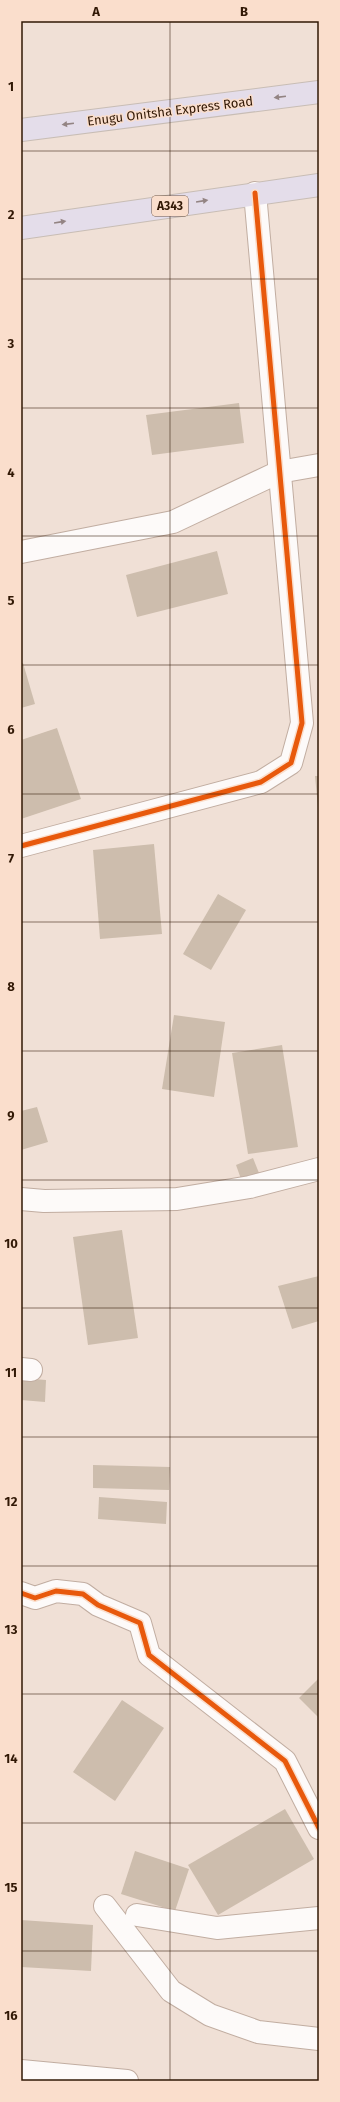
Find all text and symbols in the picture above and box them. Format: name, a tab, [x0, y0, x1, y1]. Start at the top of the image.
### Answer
text: A	[91, 4, 100, 19]
text: B	[240, 4, 248, 19]
text: 1	[8, 79, 14, 94]
street label: Enugu Onitsha Express Road	[86, 93, 254, 129]
one-way arrow	[274, 94, 286, 100]
one-way arrow	[62, 121, 74, 127]
road number: A343	[152, 196, 188, 216]
one-way arrow	[196, 198, 208, 204]
text: 2	[8, 207, 15, 222]
one-way arrow	[53, 219, 66, 225]
text: 3	[7, 336, 15, 351]
text: 4	[7, 465, 15, 480]
text: 5	[8, 593, 15, 608]
text: 6	[7, 722, 15, 737]
text: 7	[8, 851, 14, 866]
text: 8	[7, 979, 15, 994]
text: 9	[7, 1108, 15, 1123]
text: 10	[4, 1236, 18, 1251]
text: 11	[5, 1365, 17, 1380]
text: 12	[5, 1494, 18, 1509]
text: 13	[5, 1622, 18, 1637]
text: 14	[4, 1751, 18, 1766]
text: 15	[4, 1880, 18, 1895]
text: 16	[4, 2008, 18, 2023]

